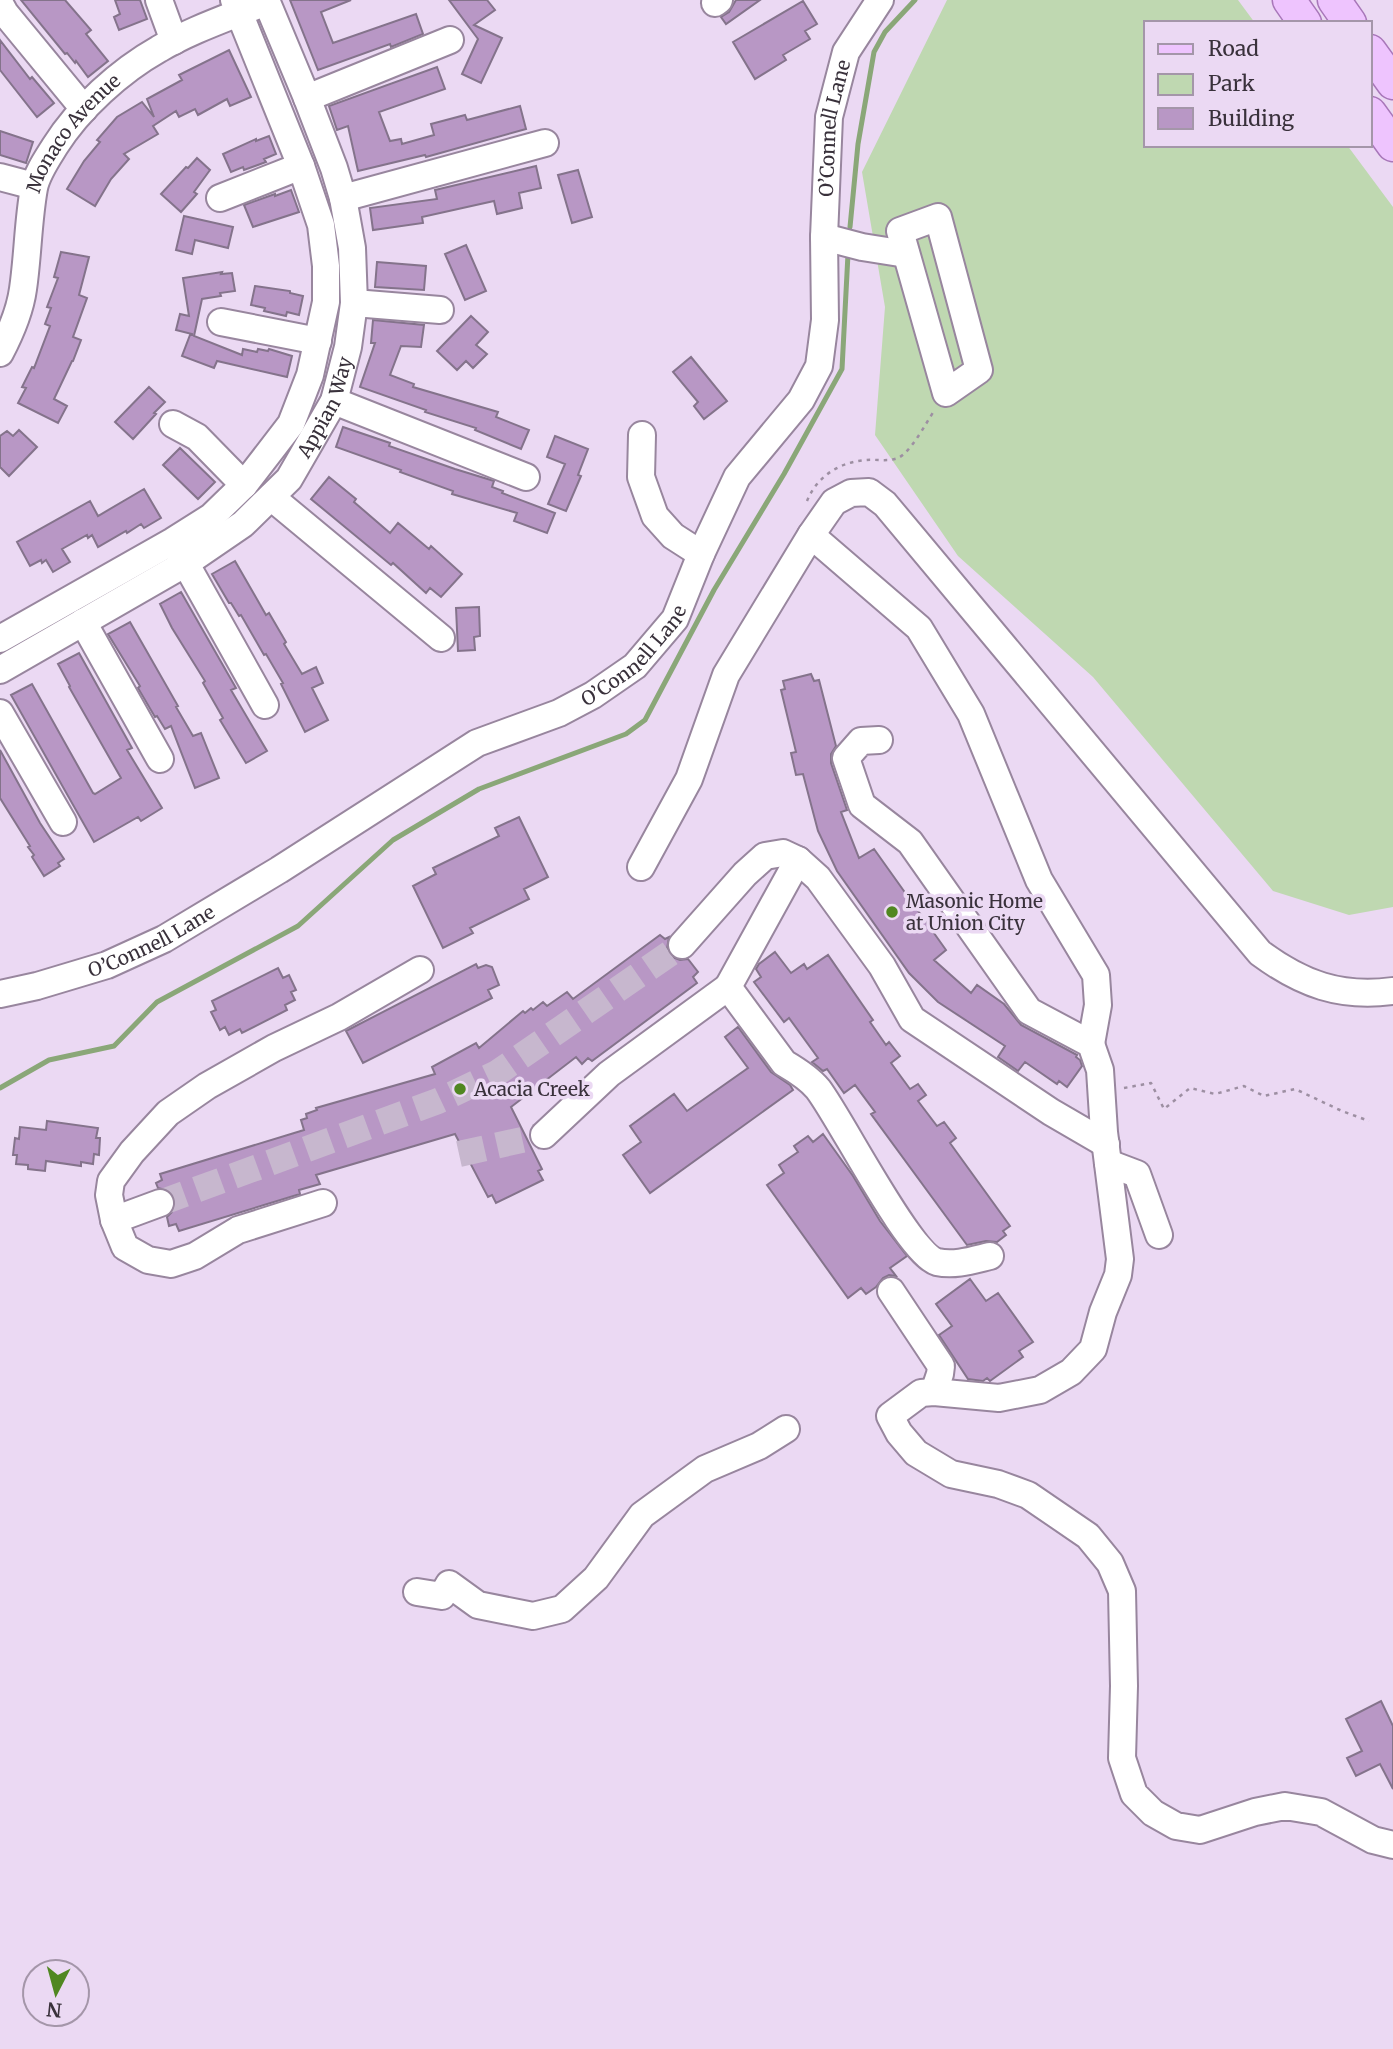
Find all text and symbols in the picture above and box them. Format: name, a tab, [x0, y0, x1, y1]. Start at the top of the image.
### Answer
legend	[1144, 21, 1372, 147]
text: Road	[1208, 35, 1259, 62]
street label: O’Connell Lane	[814, 57, 855, 197]
street label: Monaco Avenue	[21, 68, 125, 195]
text: Park	[1208, 70, 1255, 97]
text: Building	[1208, 105, 1295, 132]
street label: Appian Way	[291, 354, 357, 463]
street label: O’Connell Lane	[577, 602, 691, 711]
place label: Masonic Home at Union City	[906, 889, 1043, 935]
street label: O’Connell Lane	[85, 899, 219, 982]
marker: Masonic Home at Union City	[884, 904, 900, 920]
place label: Acacia Creek	[473, 1077, 590, 1101]
marker: Acacia Creek	[452, 1081, 468, 1097]
north arrow	[21, 1958, 91, 2028]
text: N	[46, 1997, 63, 2023]

